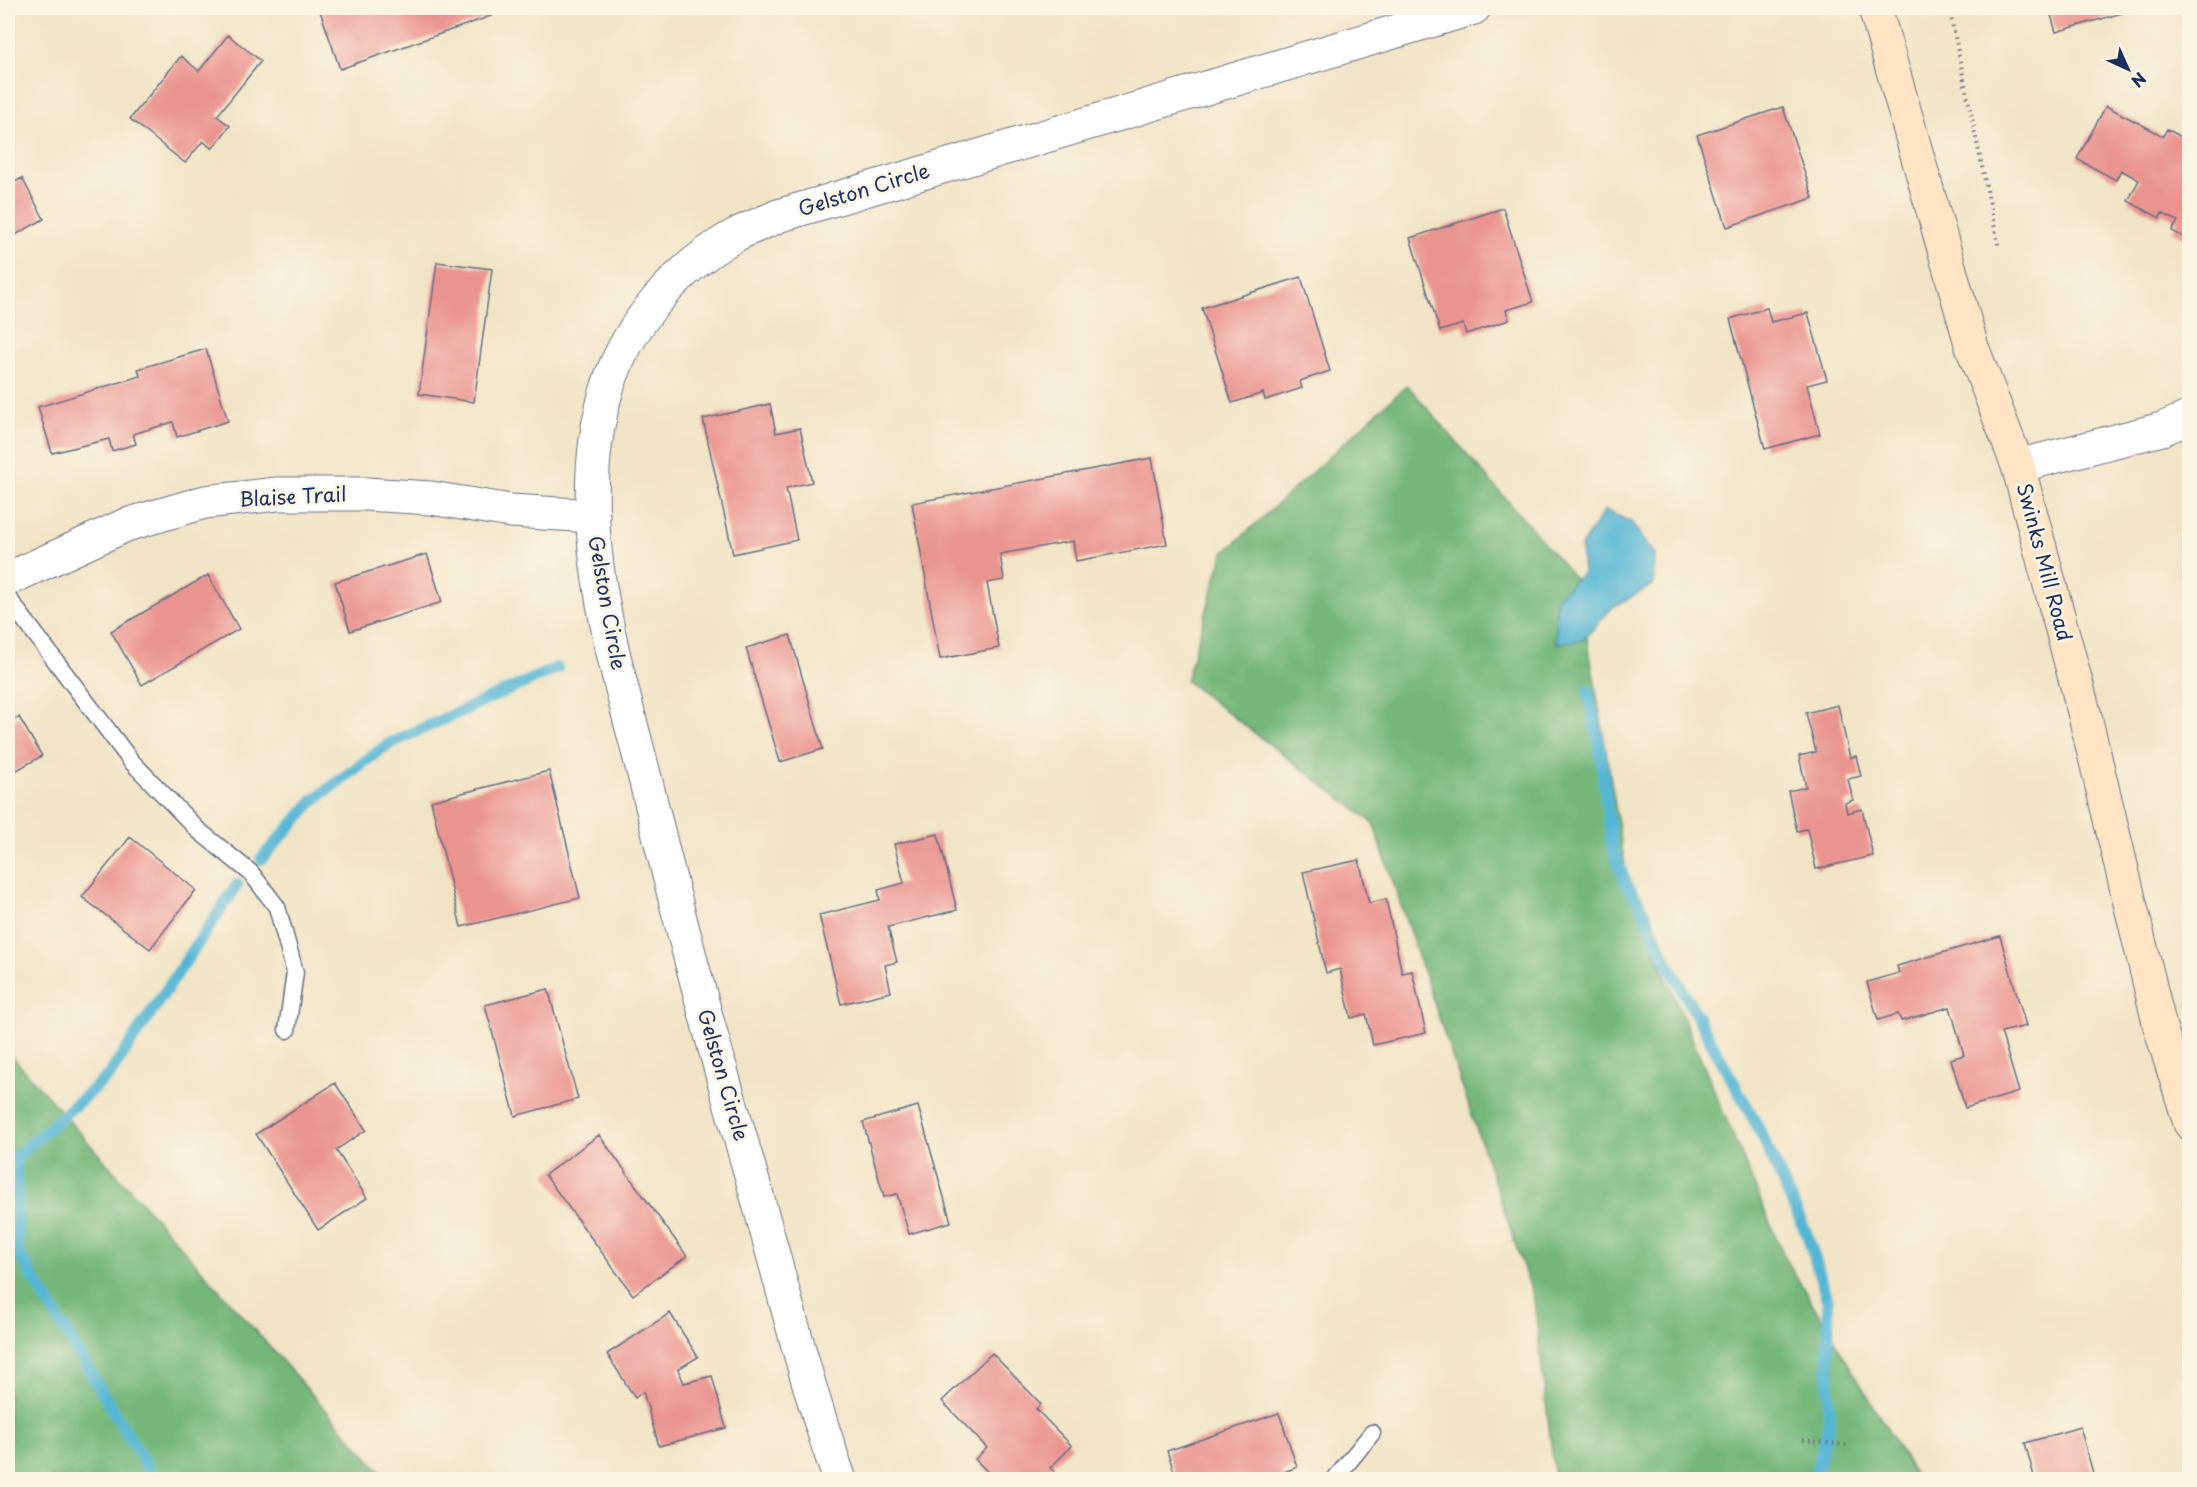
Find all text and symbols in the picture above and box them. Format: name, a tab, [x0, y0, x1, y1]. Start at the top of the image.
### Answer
north arrow	[2098, 39, 2158, 99]
text: N	[2126, 67, 2152, 93]
street label: Gelston Circle	[794, 155, 933, 223]
street label: Blaise Trail	[239, 478, 347, 514]
street label: Swinks Mill Road	[2009, 479, 2081, 644]
street label: Gelston Circle	[581, 533, 635, 672]
street label: Gelston Circle	[691, 1005, 757, 1144]

